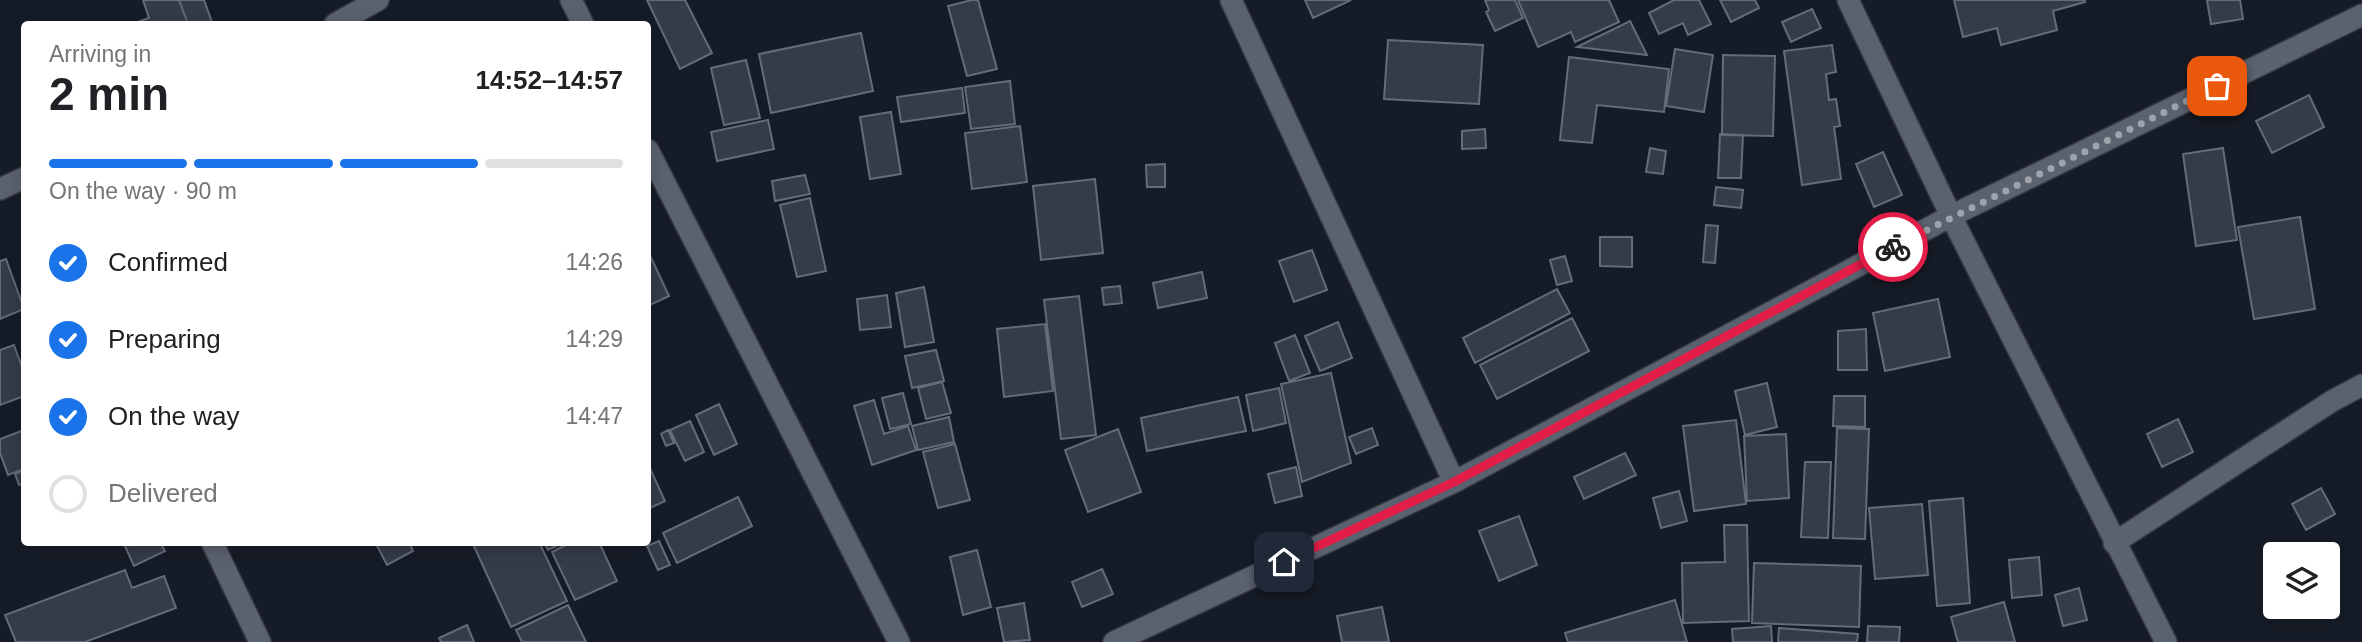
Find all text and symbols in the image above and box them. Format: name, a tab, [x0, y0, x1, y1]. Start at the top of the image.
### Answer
text: Arriving in	[49, 41, 151, 67]
pin	[2187, 56, 2247, 116]
text: 14:52–14:57	[476, 65, 623, 95]
icon: bag	[2198, 67, 2236, 105]
text: 2 min	[49, 68, 169, 120]
text: On the way · 90 m	[49, 178, 237, 204]
courier	[1858, 212, 1928, 282]
icon: bike	[1874, 228, 1912, 266]
icon: check	[49, 244, 87, 282]
text: Confirmed	[108, 247, 228, 277]
text: 14:26	[565, 249, 623, 275]
icon: check	[49, 321, 87, 359]
text: Preparing	[108, 324, 221, 354]
text: 14:29	[565, 326, 623, 352]
icon: check	[49, 398, 87, 436]
text: On the way	[108, 401, 240, 431]
text: 14:47	[565, 403, 623, 429]
text: Delivered	[108, 478, 218, 508]
pin	[1254, 532, 1314, 592]
map controls	[2263, 542, 2340, 619]
button: layers	[2263, 542, 2340, 619]
icon: home	[1265, 543, 1303, 581]

